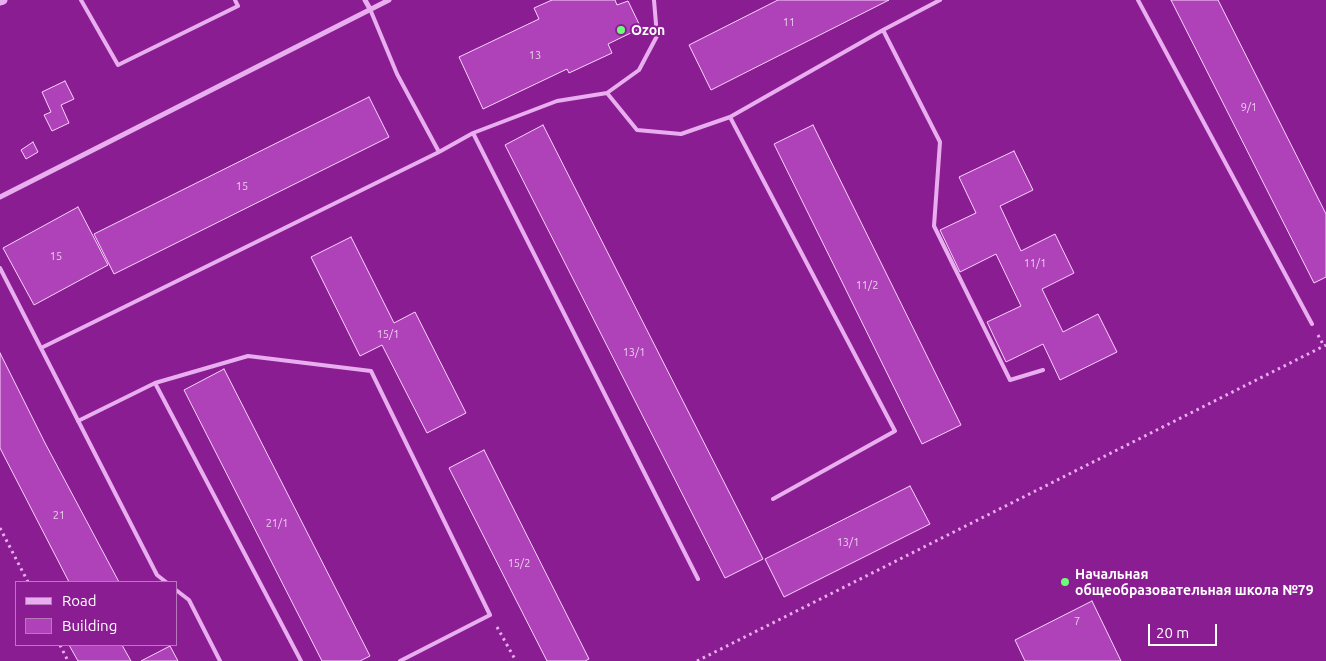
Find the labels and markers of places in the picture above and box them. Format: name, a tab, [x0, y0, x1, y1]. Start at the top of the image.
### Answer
place label: Ozon	[631, 22, 665, 38]
marker: Ozon	[615, 24, 627, 36]
place label: Начальная общеобразовательная школа №79	[1075, 566, 1314, 598]
marker: Начальная общеобразовательная школа №79	[1059, 576, 1071, 588]

